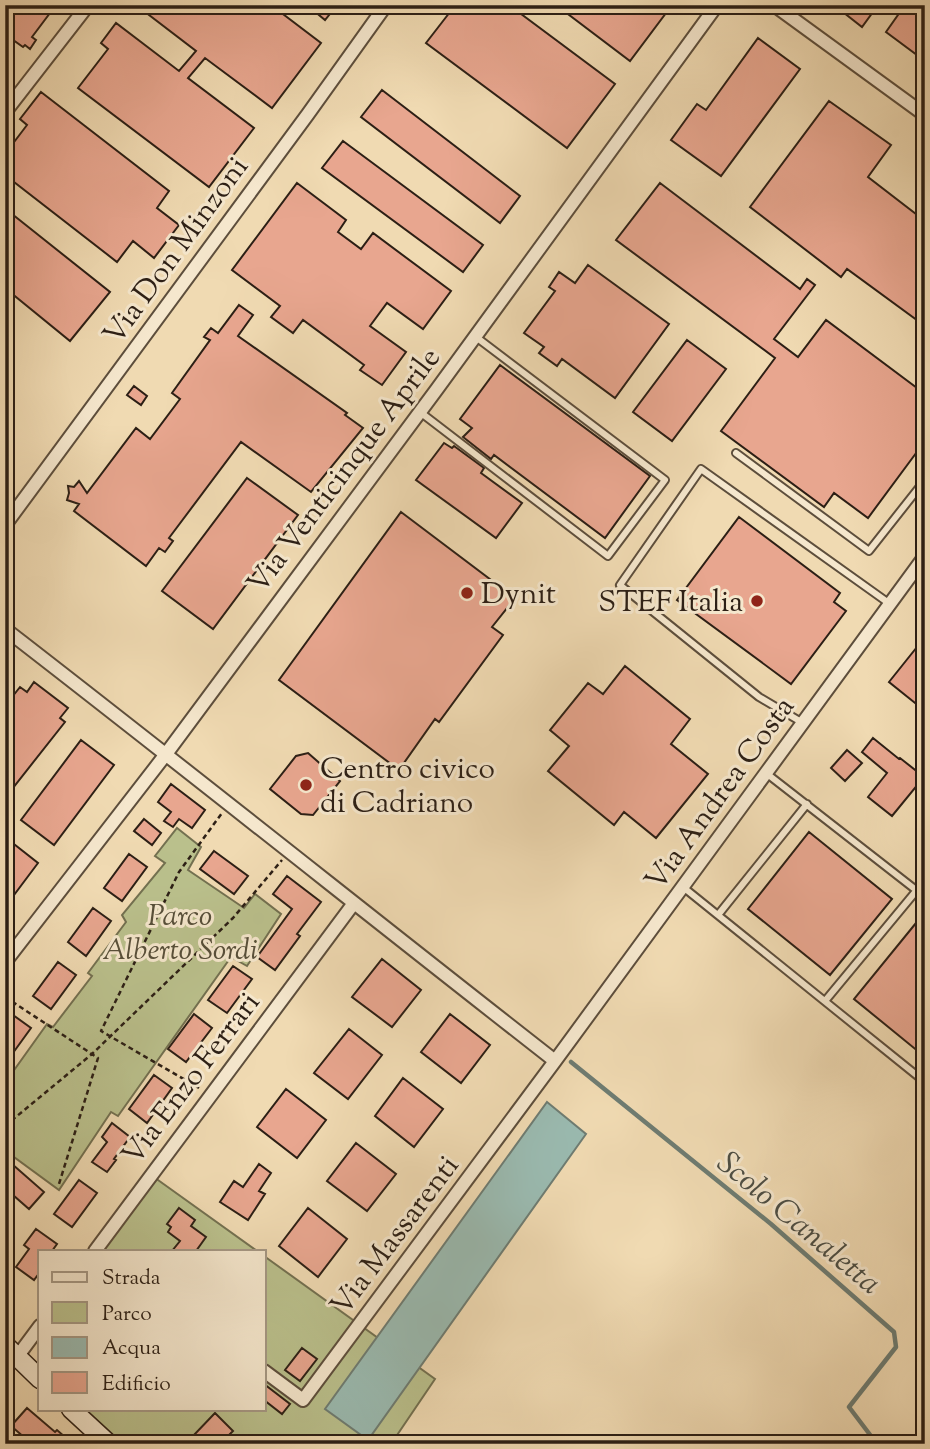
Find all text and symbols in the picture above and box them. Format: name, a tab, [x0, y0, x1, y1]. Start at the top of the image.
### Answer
street label: Via Don Minzoni	[94, 149, 260, 354]
street label: Via Venticinque Aprile	[238, 339, 452, 604]
place label: Dynit	[481, 574, 556, 617]
place label: STEF Italia	[598, 582, 743, 625]
marker: Dynit	[459, 585, 475, 601]
marker: STEF Italia	[749, 593, 765, 609]
street label: Via Andrea Costa	[636, 688, 806, 900]
place label: Centro civico di Cadriano	[320, 749, 495, 826]
marker: Centro civico di Cadriano	[298, 777, 314, 793]
park label: Parco Alberto Sordi	[102, 896, 258, 973]
street label: Via Enzo Ferrari	[113, 984, 271, 1175]
water label: Scolo Canaletta	[706, 1142, 890, 1307]
street label: Via Massarenti	[321, 1147, 471, 1326]
legend	[38, 1250, 266, 1410]
text: Strada	[102, 1264, 161, 1294]
text: Parco	[102, 1300, 152, 1330]
text: Acqua	[102, 1334, 161, 1364]
text: Edificio	[102, 1370, 171, 1400]

